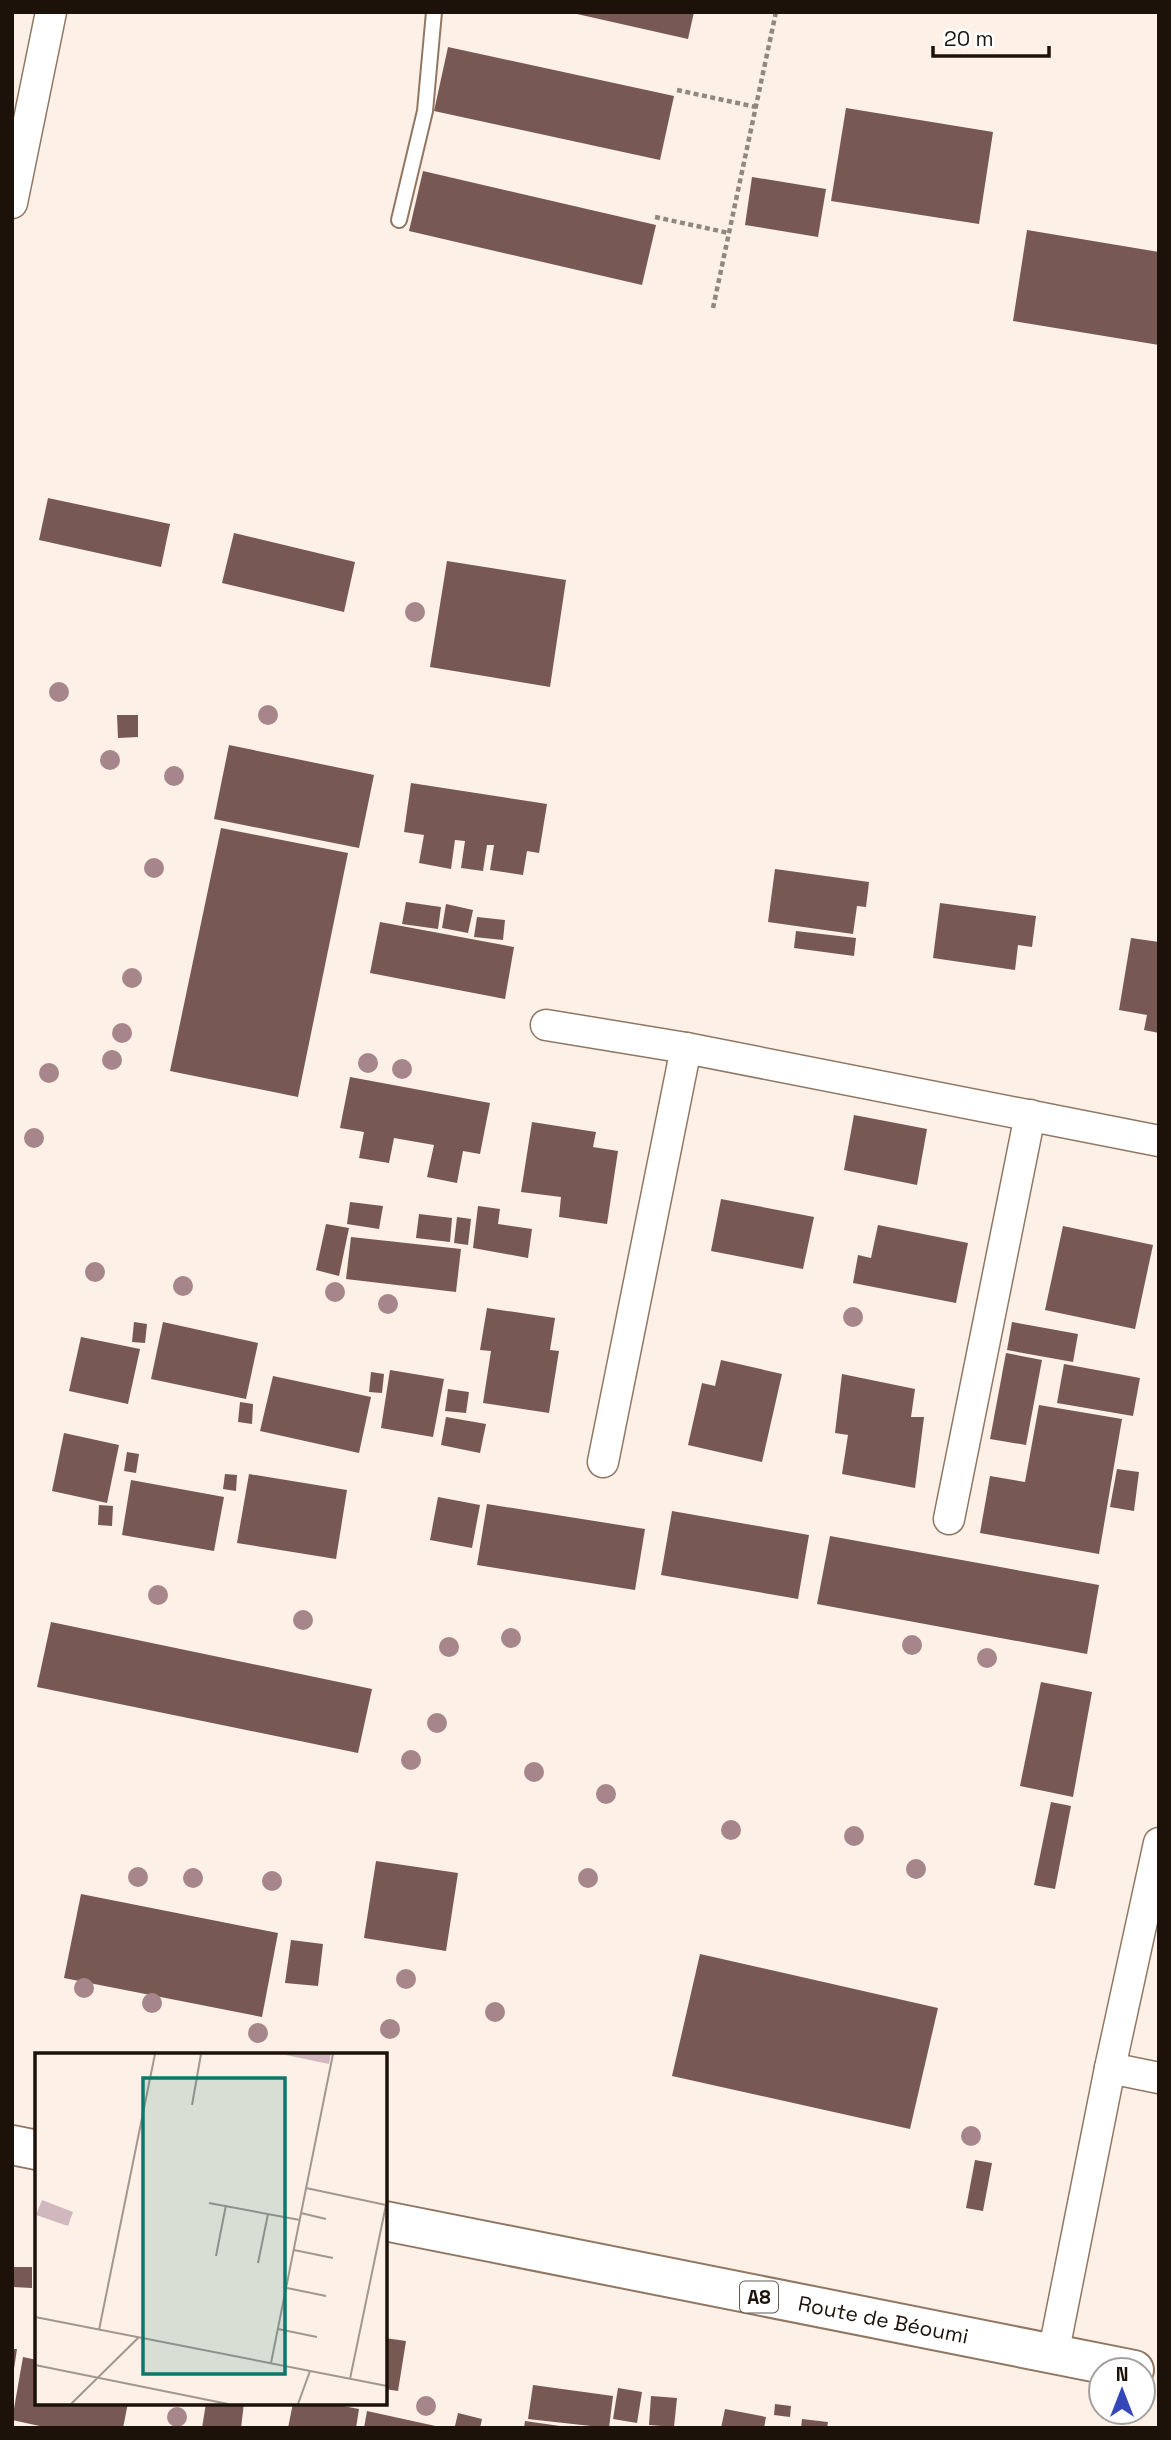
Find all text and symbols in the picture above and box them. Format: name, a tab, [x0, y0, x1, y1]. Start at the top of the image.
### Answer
scale bar	[933, 14, 1048, 58]
text: 20 m	[944, 25, 994, 52]
inset map	[35, 2053, 387, 2405]
road number: A8	[740, 2282, 778, 2312]
street label: Route de Béoumi	[796, 2290, 971, 2350]
north arrow	[1087, 2356, 1157, 2426]
text: N	[1116, 2362, 1128, 2387]

